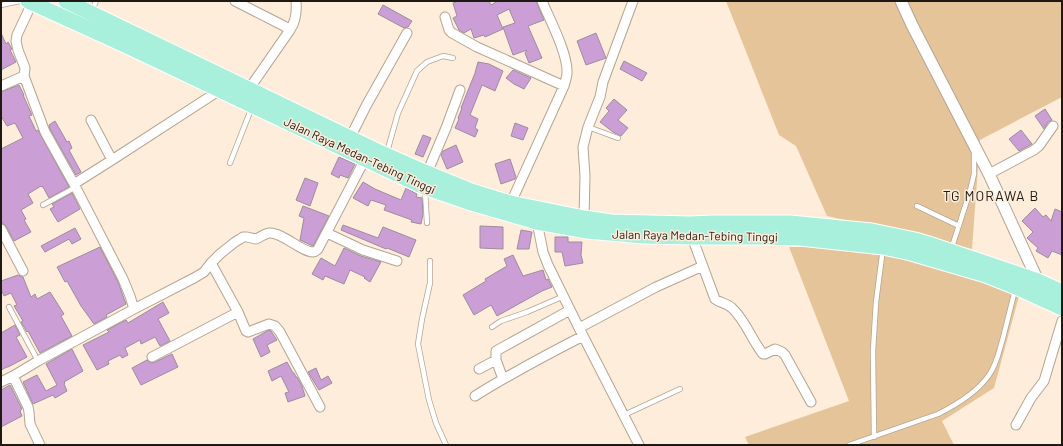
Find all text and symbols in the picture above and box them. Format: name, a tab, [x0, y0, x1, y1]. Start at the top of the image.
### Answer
street label: Jalan Raya Medan-Tebing Tinggi	[282, 114, 438, 196]
district label: TG MORAWA B	[943, 187, 1039, 204]
street label: Jalan Raya Medan-Tebing Tinggi	[612, 227, 778, 243]

